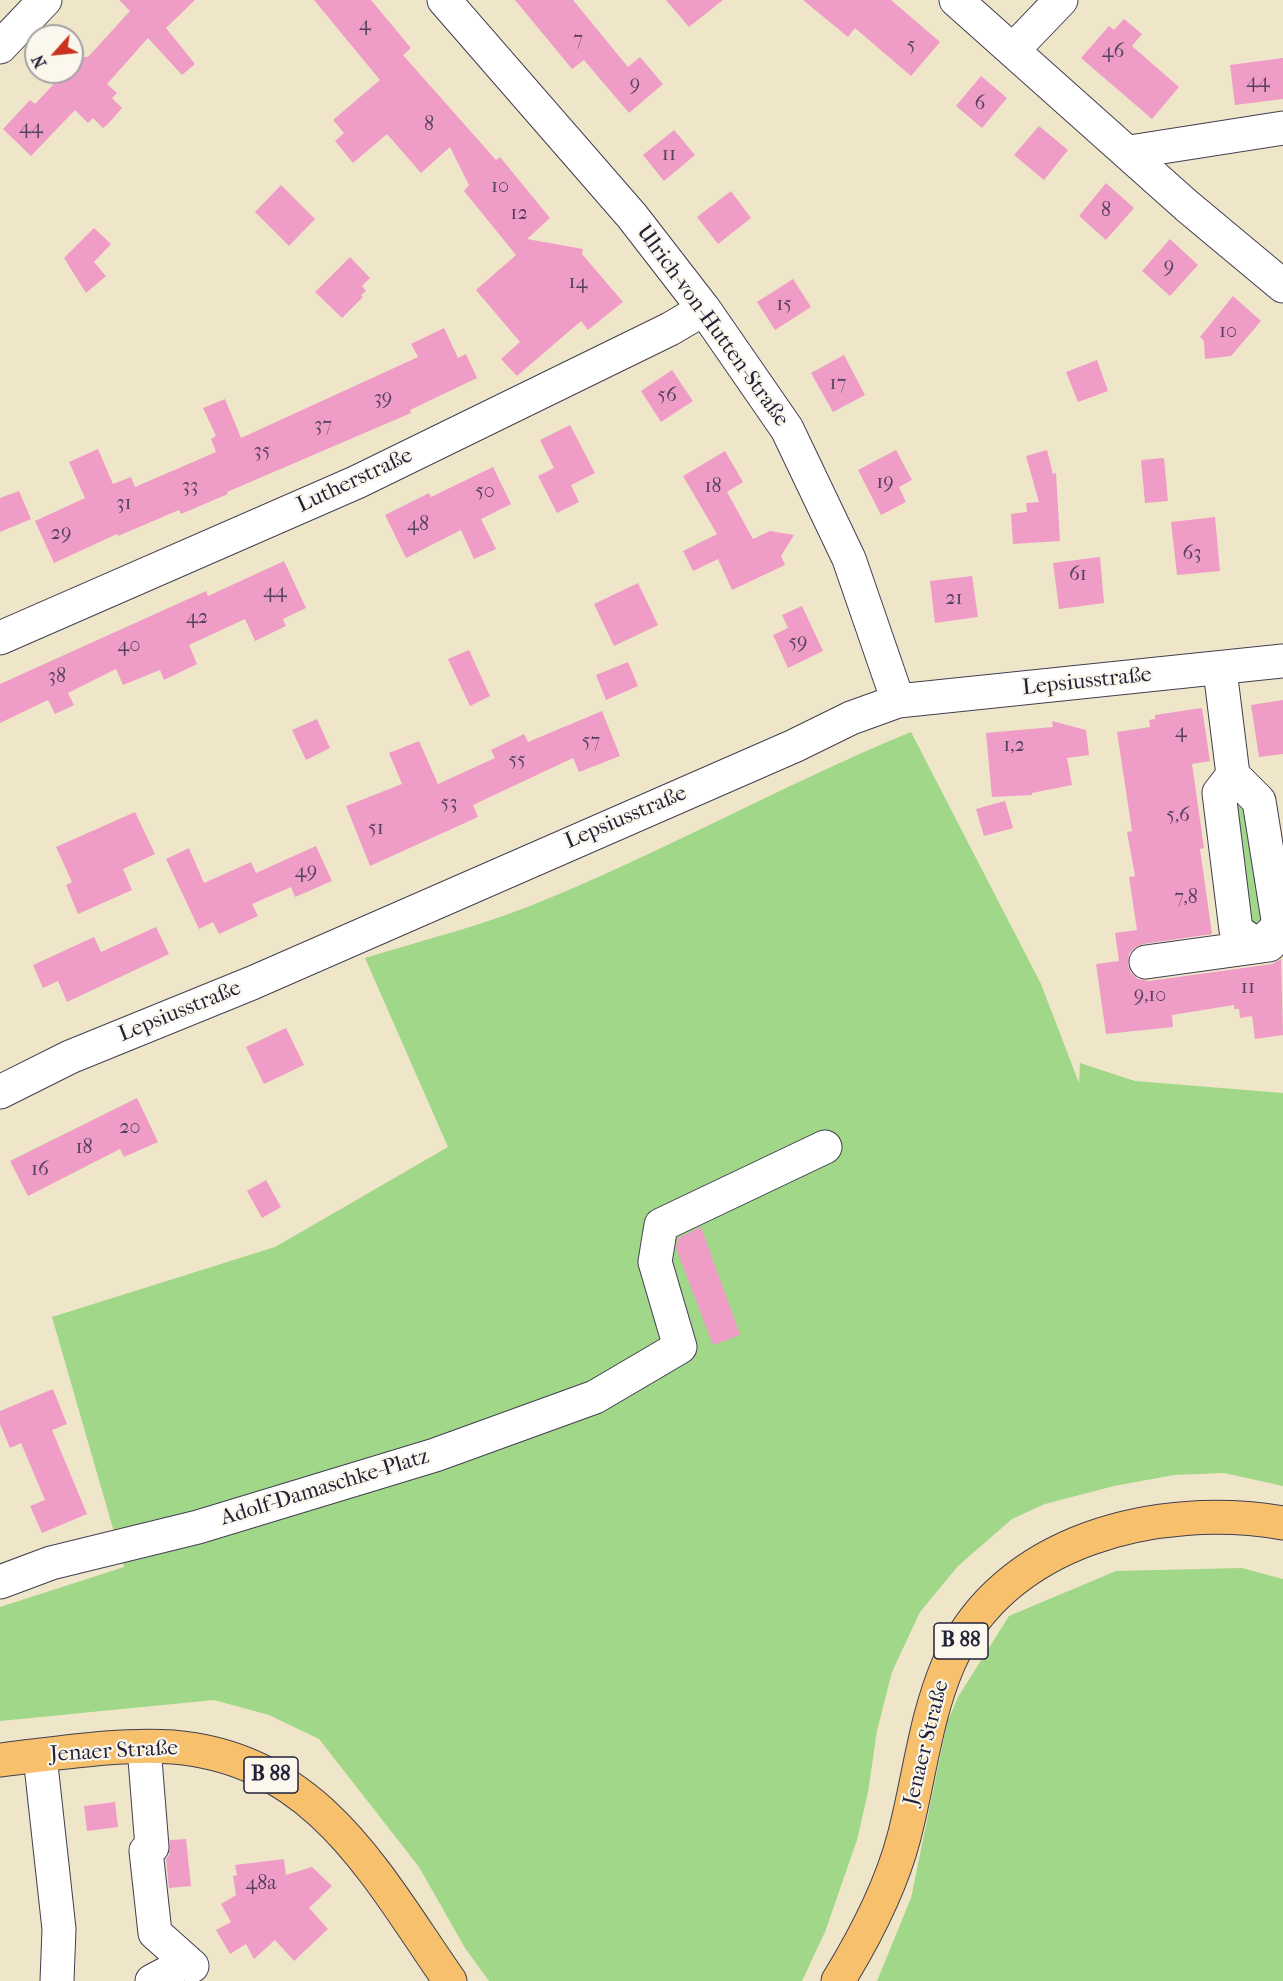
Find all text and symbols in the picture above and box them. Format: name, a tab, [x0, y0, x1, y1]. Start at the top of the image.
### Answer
house number: 4	[359, 13, 371, 37]
north arrow	[24, 24, 84, 84]
house number: 7	[573, 28, 583, 52]
house number: 5	[907, 34, 915, 58]
house number: 46	[1102, 40, 1124, 64]
text: N	[28, 52, 51, 71]
house number: 44	[1246, 70, 1270, 94]
house number: 9	[630, 73, 640, 97]
house number: 6	[975, 92, 985, 116]
house number: 8	[424, 113, 434, 137]
house number: 44	[19, 116, 43, 140]
house number: 11	[662, 143, 676, 167]
house number: 10	[491, 175, 509, 199]
house number: 8	[1101, 199, 1111, 223]
house number: 12	[510, 202, 528, 226]
street label: Ulrich-von-Hutten-Straße	[630, 220, 794, 432]
house number: 9	[1164, 255, 1174, 279]
house number: 14	[569, 271, 587, 295]
house number: 15	[776, 293, 792, 317]
house number: 10	[1219, 320, 1237, 344]
house number: 17	[830, 372, 846, 396]
house number: 56	[657, 384, 677, 408]
house number: 39	[374, 387, 392, 411]
house number: 37	[314, 414, 332, 438]
house number: 35	[254, 440, 270, 464]
street label: Lutherstraße	[293, 443, 417, 519]
house number: 19	[876, 471, 894, 495]
house number: 33	[182, 475, 198, 499]
house number: 18	[704, 475, 722, 499]
house number: 50	[475, 480, 495, 504]
house number: 31	[116, 492, 132, 516]
house number: 48	[407, 513, 429, 537]
house number: 29	[51, 522, 71, 546]
house number: 63	[1182, 542, 1202, 566]
house number: 61	[1069, 563, 1087, 587]
house number: 44	[263, 580, 287, 604]
house number: 21	[945, 587, 963, 611]
house number: 42	[186, 606, 208, 630]
house number: 59	[788, 631, 808, 655]
house number: 40	[118, 634, 140, 658]
street label: Lepsiusstraße	[1021, 662, 1153, 702]
house number: 38	[48, 665, 66, 689]
house number: 4	[1175, 720, 1187, 744]
house number: 57	[582, 730, 600, 754]
house number: 1,2	[1003, 734, 1025, 758]
house number: 55	[508, 749, 526, 773]
street label: Lepsiusstraße	[561, 781, 691, 855]
house number: 53	[441, 792, 457, 816]
house number: 5,6	[1166, 804, 1190, 828]
house number: 51	[368, 817, 384, 841]
house number: 49	[295, 860, 317, 884]
house number: 7,8	[1174, 886, 1198, 910]
street label: Lepsiusstraße	[115, 975, 245, 1049]
house number: 11	[1241, 976, 1255, 1000]
house number: 9,10	[1134, 984, 1166, 1008]
house number: 20	[119, 1116, 141, 1140]
house number: 18	[75, 1136, 93, 1160]
house number: 16	[31, 1158, 49, 1182]
street label: Adolf-Damaschke-Platz	[218, 1444, 432, 1532]
road number: B 88	[934, 1623, 988, 1659]
street label: Jenaer Straße	[899, 1678, 955, 1808]
street label: Jenaer Straße	[49, 1735, 179, 1769]
road number: B 88	[244, 1757, 298, 1793]
house number: 48a	[245, 1872, 277, 1896]

